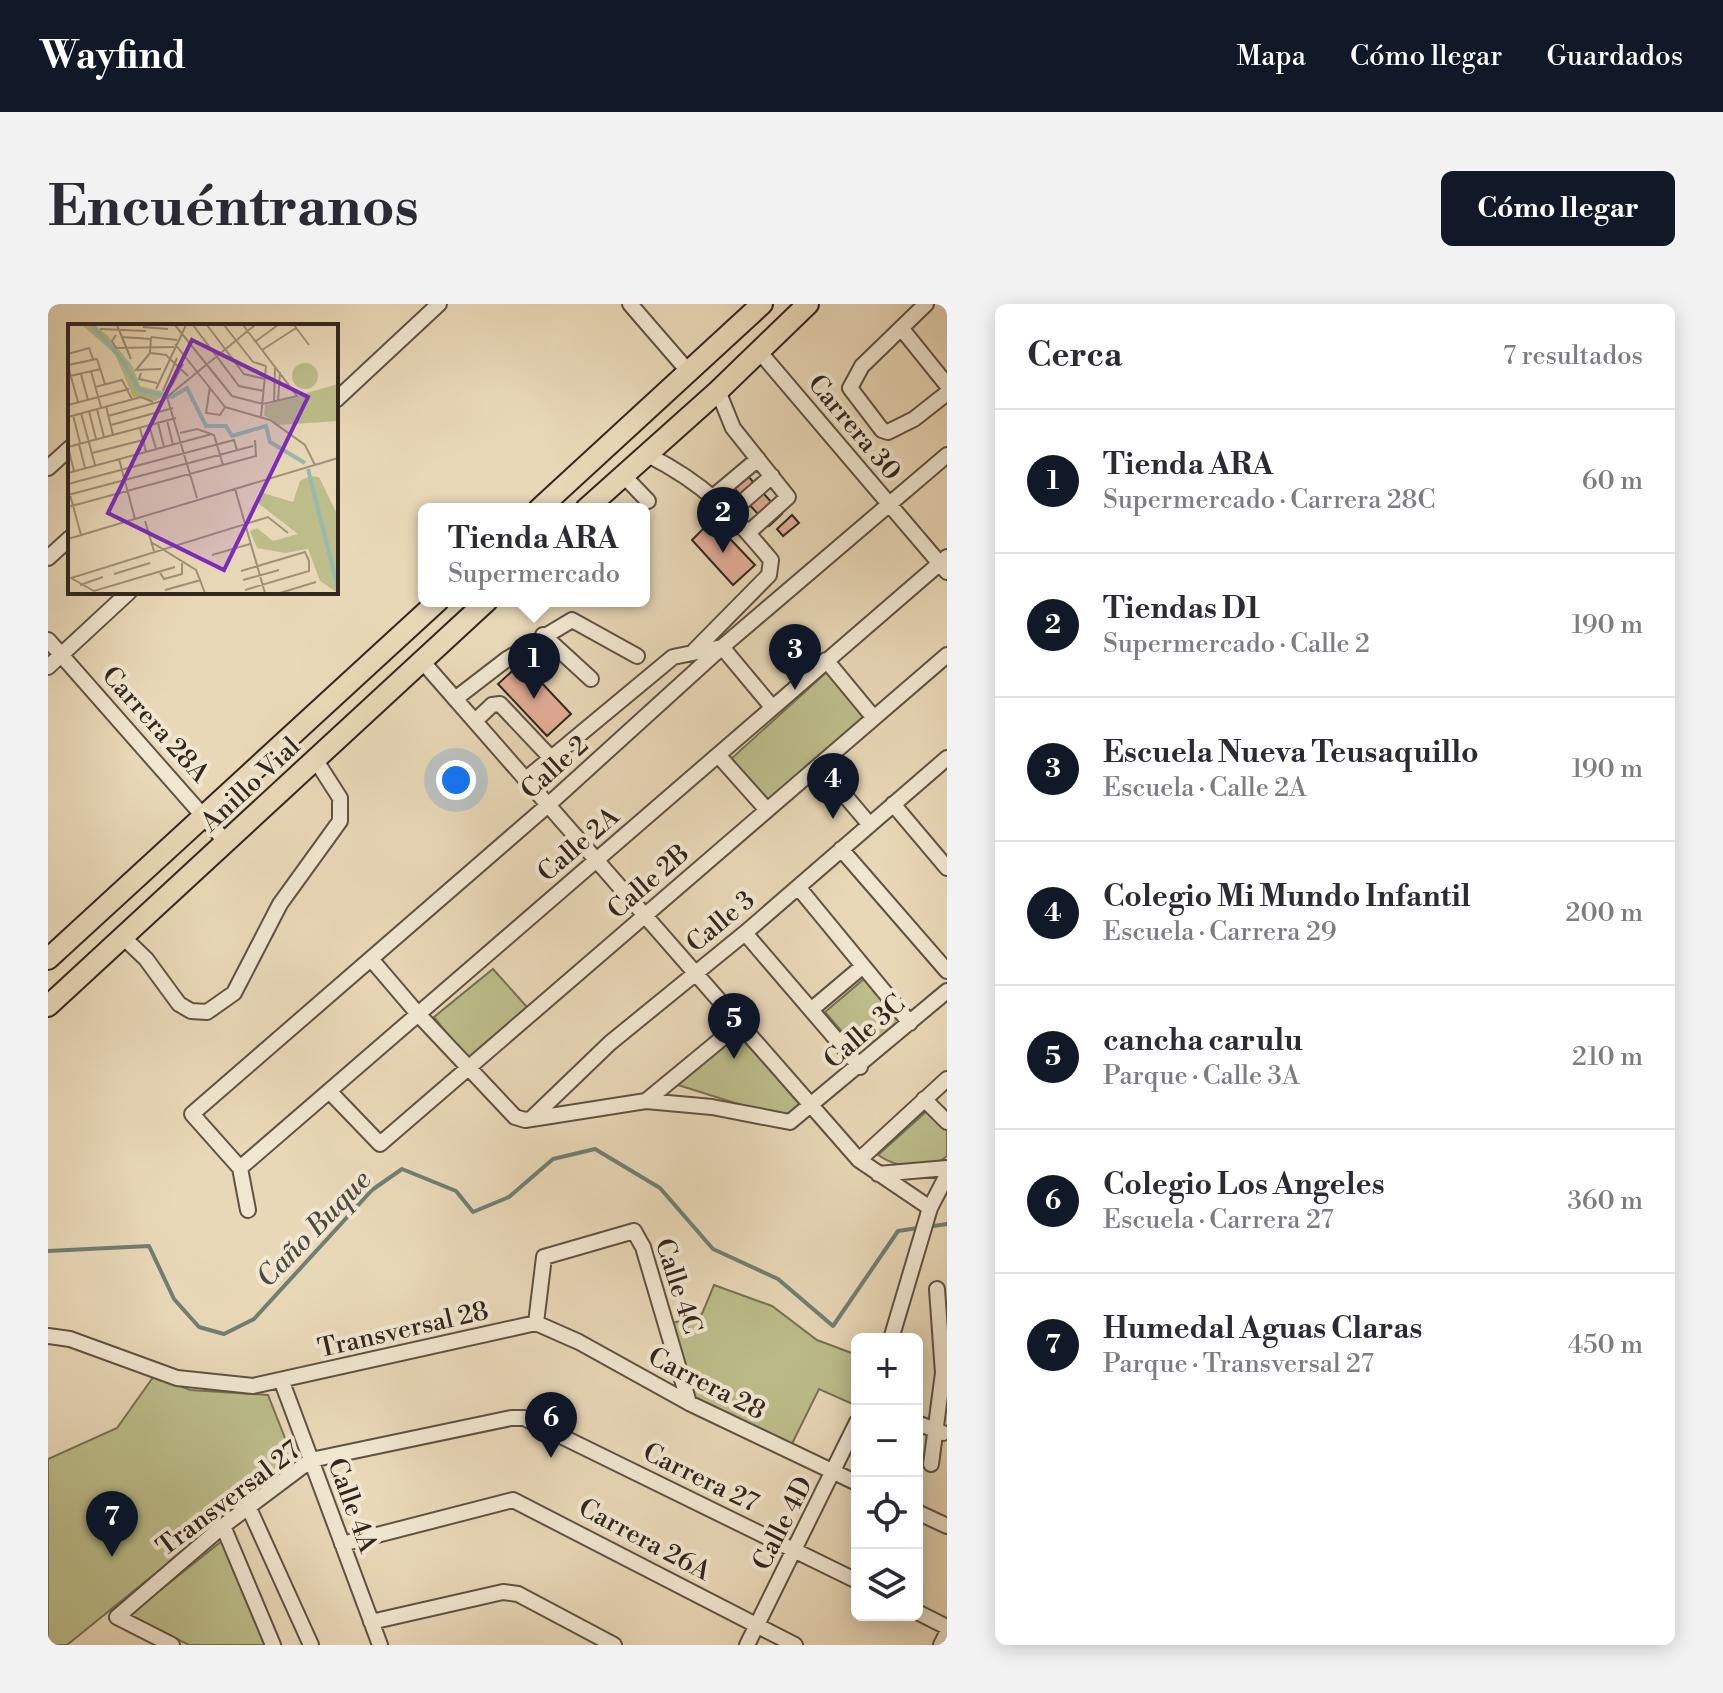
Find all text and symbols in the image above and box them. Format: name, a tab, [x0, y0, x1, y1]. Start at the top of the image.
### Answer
text: Wayfind	[40, 33, 186, 80]
text: Mapa	[1237, 39, 1306, 74]
text: Cómo llegar	[1350, 39, 1502, 74]
text: Guardados	[1546, 39, 1683, 74]
button: Cómo llegar	[1441, 171, 1675, 246]
text: Encuéntranos	[48, 173, 419, 243]
inset map	[68, 324, 338, 594]
text: Cerca	[1027, 335, 1122, 377]
text: 7 resultados	[1503, 340, 1643, 372]
street label: Carrera 30	[801, 368, 908, 487]
text: Tienda ARA	[1103, 446, 1273, 484]
text: 1	[1047, 465, 1059, 497]
text: 60 m	[1582, 465, 1643, 497]
text: Supermercado · Carrera 28C	[1103, 484, 1435, 516]
pin: 2	[697, 487, 749, 553]
popup	[418, 503, 650, 607]
text: Tienda ARA	[448, 520, 618, 558]
text: Supermercado	[448, 558, 620, 590]
text: Tiendas D1	[1103, 590, 1260, 628]
text: 2	[1045, 609, 1061, 641]
text: 190 m	[1572, 609, 1643, 641]
pin: 3	[769, 624, 821, 690]
text: Supermercado · Calle 2	[1103, 628, 1370, 660]
pin: 1	[508, 633, 560, 699]
street label: Carrera 28A	[95, 660, 216, 790]
street label: Calle 2	[514, 729, 595, 806]
street label: Anillo Vial	[194, 731, 307, 839]
text: Escuela Nueva Teusaquillo	[1103, 734, 1479, 772]
pin: 4	[807, 753, 859, 819]
text: 3	[1045, 753, 1061, 785]
text: 190 m	[1572, 753, 1643, 785]
your location	[436, 760, 476, 800]
text: Escuela · Calle 2A	[1103, 772, 1307, 804]
street label: Calle 2A	[531, 800, 627, 889]
street label: Calle 2B	[601, 838, 696, 926]
text: Colegio Mi Mundo Infantil	[1103, 878, 1471, 916]
street label: Calle 3	[680, 884, 761, 959]
text: 4	[1044, 897, 1062, 929]
text: 200 m	[1566, 897, 1643, 929]
text: Escuela · Carrera 29	[1103, 916, 1336, 948]
street label: Calle 3C	[818, 988, 912, 1076]
pin: 5	[708, 993, 760, 1059]
text: cancha carulu	[1103, 1022, 1303, 1060]
text: 5	[1045, 1041, 1061, 1073]
text: 210 m	[1572, 1041, 1643, 1073]
text: Parque · Calle 3A	[1103, 1060, 1300, 1092]
water label: Caño Buque	[249, 1163, 379, 1295]
text: Colegio Los Angeles	[1103, 1166, 1385, 1204]
text: 6	[1045, 1185, 1061, 1217]
text: 360 m	[1568, 1185, 1643, 1217]
text: Escuela · Carrera 27	[1103, 1204, 1334, 1236]
street label: Calle 4C	[648, 1235, 708, 1338]
street label: Transversal 28	[315, 1295, 492, 1365]
text: Humedal Aguas Claras	[1103, 1310, 1422, 1348]
text: 7	[1045, 1329, 1061, 1361]
text: 450 m	[1568, 1329, 1643, 1361]
map controls	[851, 1333, 923, 1621]
button: +	[851, 1333, 923, 1405]
street label: Carrera 28	[643, 1341, 771, 1427]
text: Parque · Transversal 27	[1103, 1348, 1374, 1380]
pin: 6	[525, 1392, 577, 1458]
button: −	[851, 1405, 923, 1477]
street label: Transversal 27	[151, 1435, 307, 1563]
street label: Carrera 27	[638, 1436, 763, 1520]
street label: Calle 4A	[320, 1454, 384, 1558]
street label: Calle 4D	[746, 1471, 820, 1576]
button: locate	[851, 1477, 923, 1549]
pin: 7	[86, 1491, 138, 1557]
street label: Carrera 26A	[573, 1492, 717, 1589]
button: layers	[851, 1549, 923, 1621]

